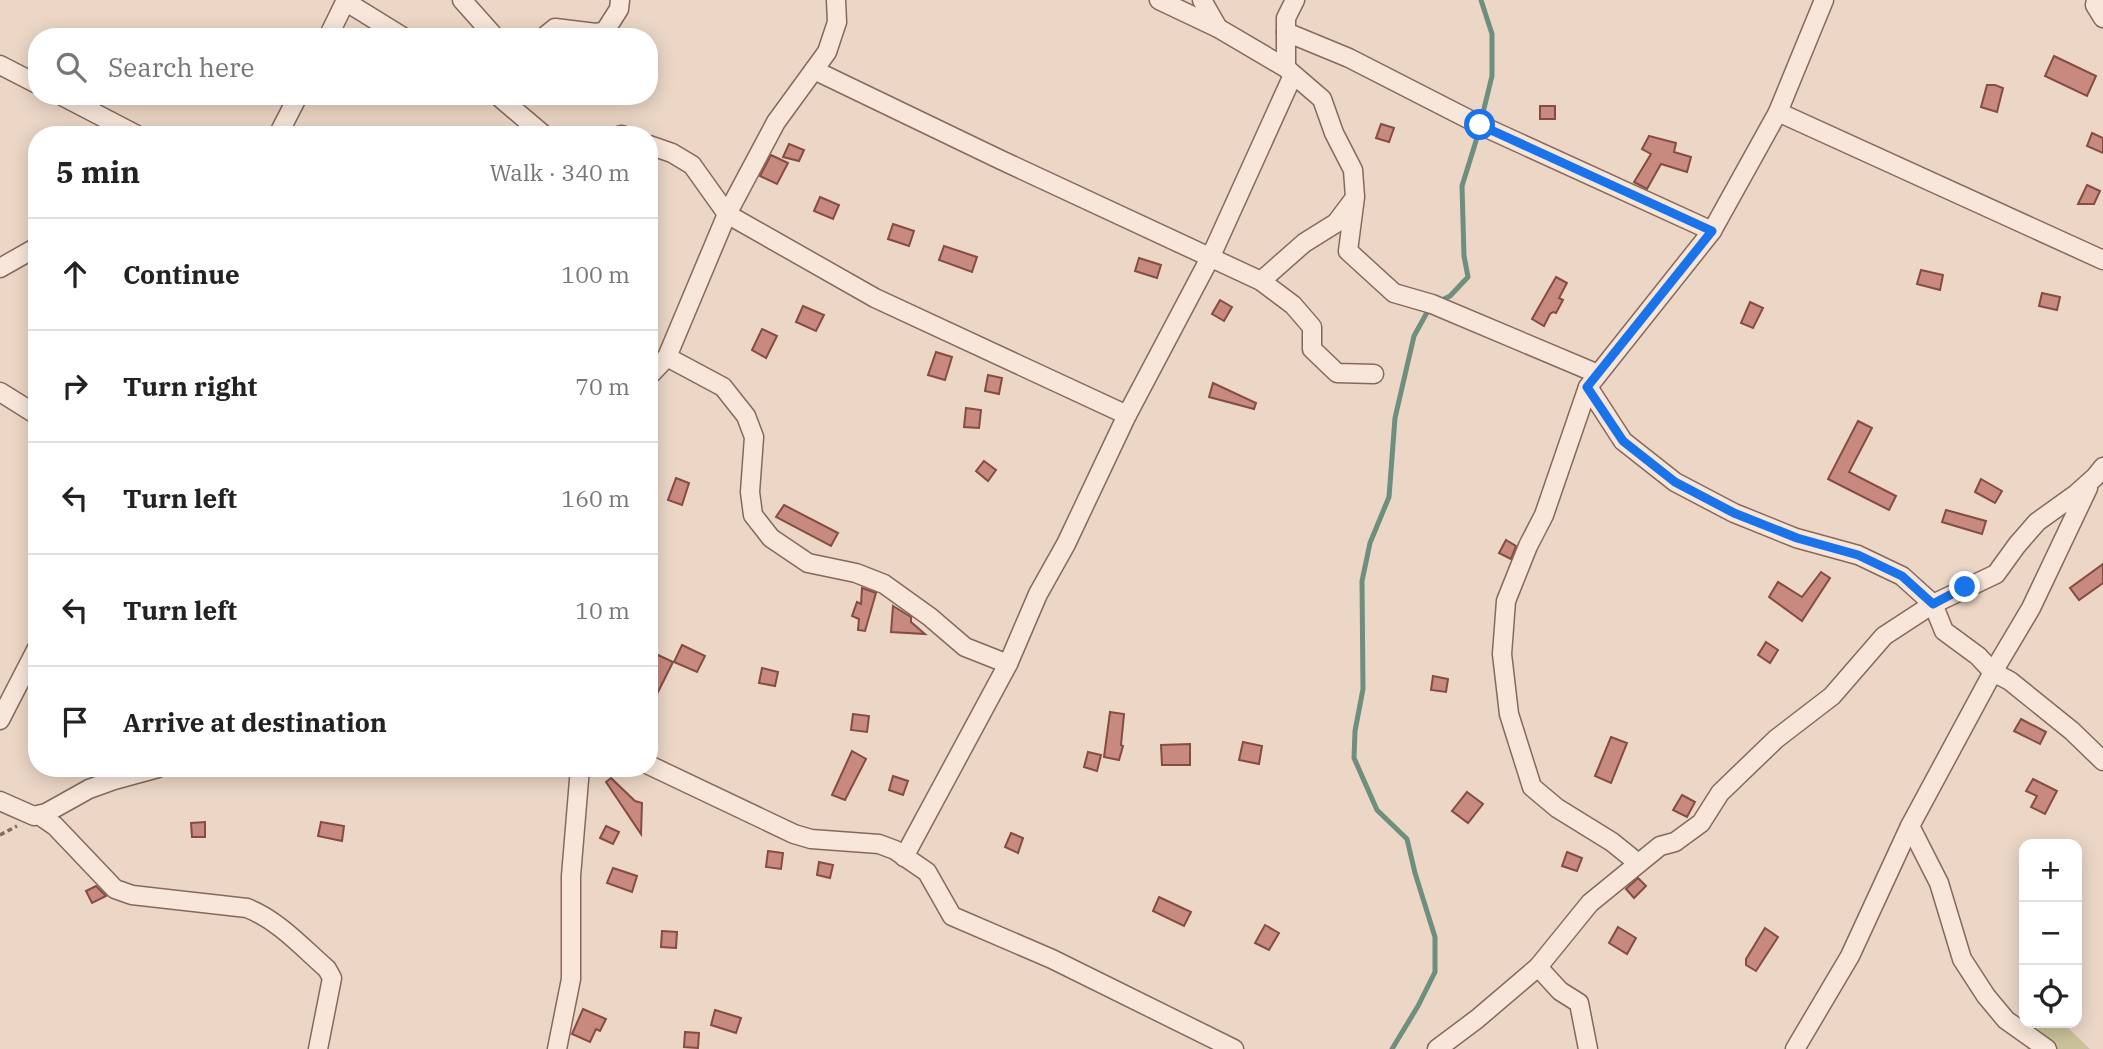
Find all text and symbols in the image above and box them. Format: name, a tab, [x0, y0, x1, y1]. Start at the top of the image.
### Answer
search box	[28, 28, 658, 105]
icon: search	[52, 48, 90, 86]
text: Search here	[108, 50, 254, 84]
route start	[1464, 109, 1495, 140]
text: 5 min	[56, 152, 140, 191]
text: Walk · 340 m	[489, 157, 630, 187]
icon: ahead	[56, 255, 94, 293]
text: Continue	[123, 257, 240, 291]
text: 100 m	[561, 259, 630, 289]
icon: right	[56, 367, 94, 405]
text: Turn right	[123, 369, 257, 403]
text: 70 m	[575, 371, 630, 401]
icon: left	[56, 479, 94, 517]
text: Turn left	[123, 481, 237, 515]
text: 160 m	[561, 483, 630, 513]
route end	[1949, 571, 1980, 602]
icon: left	[56, 591, 94, 629]
text: Turn left	[123, 593, 237, 627]
text: 10 m	[575, 595, 630, 625]
icon: arrive	[56, 703, 94, 741]
text: Arrive at destination	[123, 705, 387, 739]
map controls	[2019, 839, 2082, 1028]
button: +	[2019, 839, 2082, 902]
button: −	[2019, 902, 2082, 965]
button: locate	[2019, 965, 2082, 1028]

